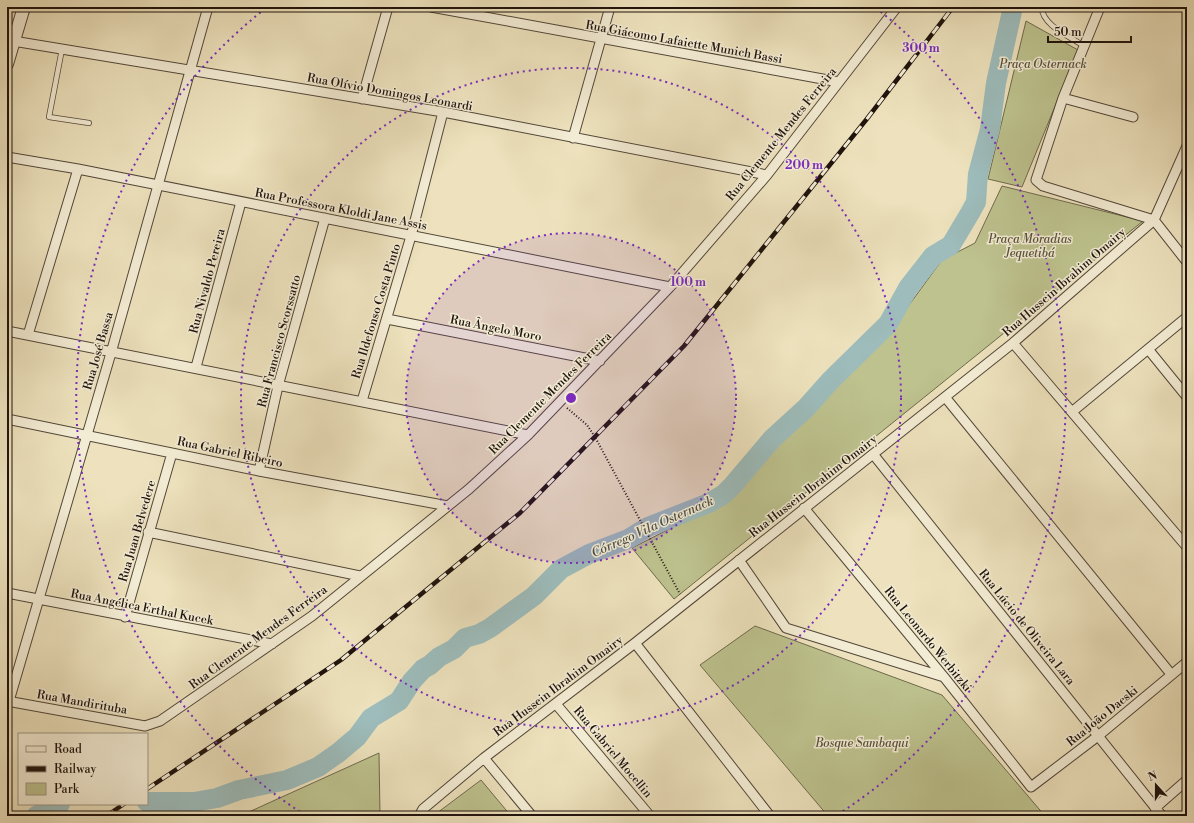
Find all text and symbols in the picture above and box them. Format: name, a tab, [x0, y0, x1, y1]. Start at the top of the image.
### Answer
street label: Rua Giácomo Lafaiette Munich Bassi	[584, 18, 784, 67]
scale bar	[1048, 18, 1131, 44]
text: 50 m	[1054, 25, 1082, 40]
text: 300 m	[902, 41, 940, 56]
park label: Praça Osternack	[998, 57, 1087, 72]
street label: Rua Clemente Mendes Ferreira	[723, 64, 840, 204]
street label: Rua Olívio Domingos Leonardi	[306, 71, 474, 114]
text: 200 m	[785, 158, 823, 173]
street label: Rua Professora Kloldi Jane Assis	[253, 185, 428, 234]
street label: Rua Hussein Ibrahim Omairy	[1000, 225, 1129, 340]
street label: Rua Nivaldo Pereira	[186, 226, 229, 335]
park label: Praça Moradias Jequetibá	[987, 232, 1072, 261]
street label: Rua Ildefonso Costa Pinto	[349, 241, 404, 381]
street label: Rua Francisco Scorssatto	[255, 273, 305, 409]
text: 100 m	[670, 275, 706, 290]
street label: Rua José Bassa	[80, 310, 117, 392]
street label: Rua Ângelo Moro	[449, 310, 544, 345]
street label: Rua Clemente Mendes Ferreira	[486, 328, 615, 458]
centre of rings	[564, 391, 578, 405]
street label: Rua Hussein Ibrahim Omairy	[746, 432, 880, 541]
street label: Rua Gabriel Ribeiro	[176, 434, 284, 471]
street label: Rua Juan Belvedere	[116, 478, 159, 584]
water label: Córrego Vila Osternack	[589, 493, 716, 561]
street label: Rua Lúcio de Oliveira Lara	[975, 566, 1079, 689]
street label: Rua Clemente Mendes Ferreira	[186, 582, 331, 693]
street label: Rua Leonardo Werbitzki	[881, 584, 975, 695]
street label: Rua Angélica Erthal Kucek	[69, 586, 215, 629]
street label: Rua Hussein Ibrahim Omairy	[491, 633, 626, 740]
street label: Rua João Daeski	[1063, 683, 1141, 750]
street label: Rua Mandirituba	[36, 687, 129, 718]
street label: Rua Gabriel Mocellin	[570, 704, 655, 801]
legend	[18, 733, 148, 805]
park label: Bosque Sambaqui	[814, 736, 909, 751]
text: Road	[54, 742, 82, 757]
text: Railway	[54, 762, 96, 777]
north arrow	[1136, 765, 1176, 805]
text: N	[1146, 768, 1160, 785]
text: Park	[54, 782, 80, 797]

